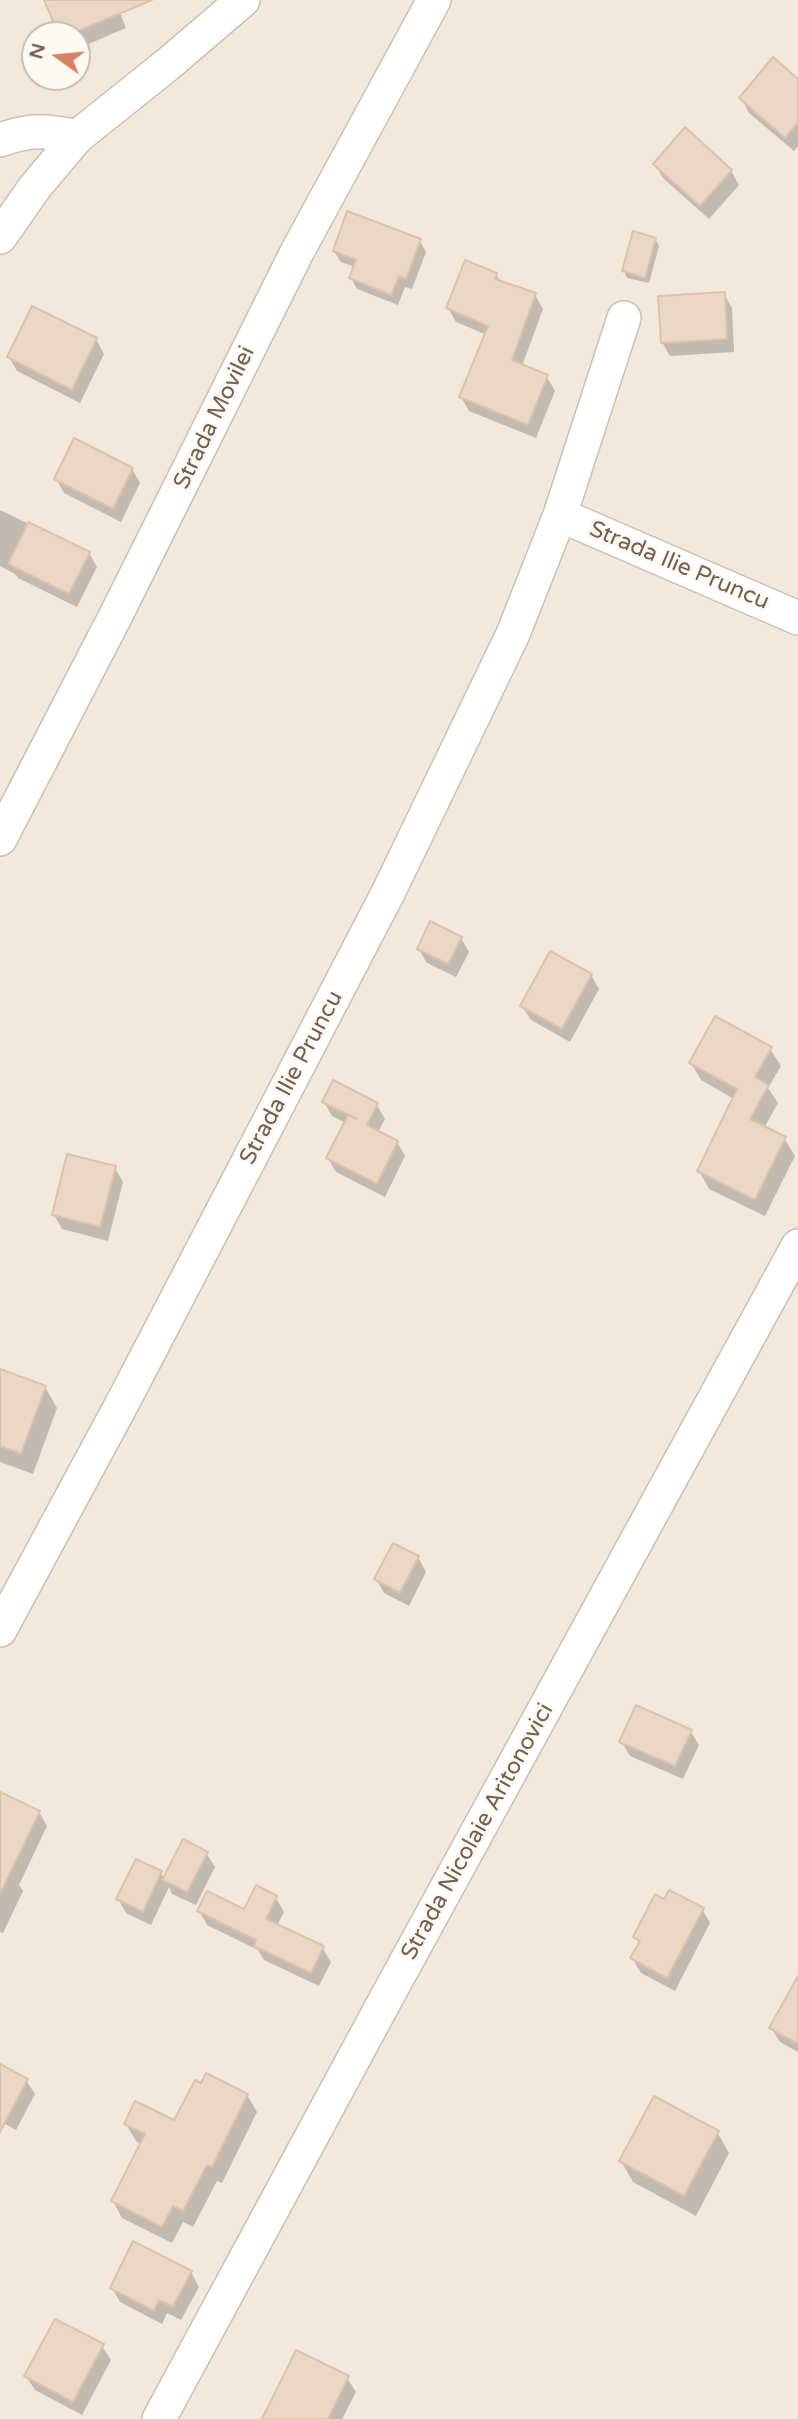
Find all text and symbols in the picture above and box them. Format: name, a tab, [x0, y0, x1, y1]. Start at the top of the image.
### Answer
north arrow	[21, 21, 91, 91]
text: N	[25, 41, 50, 61]
street label: Strada Movilei	[168, 342, 262, 494]
street label: Strada Ilie Pruncu	[585, 516, 773, 616]
street label: Strada Ilie Pruncu	[235, 986, 349, 1170]
street label: Strada Nicolaie Aritonovici	[396, 1699, 560, 1965]

